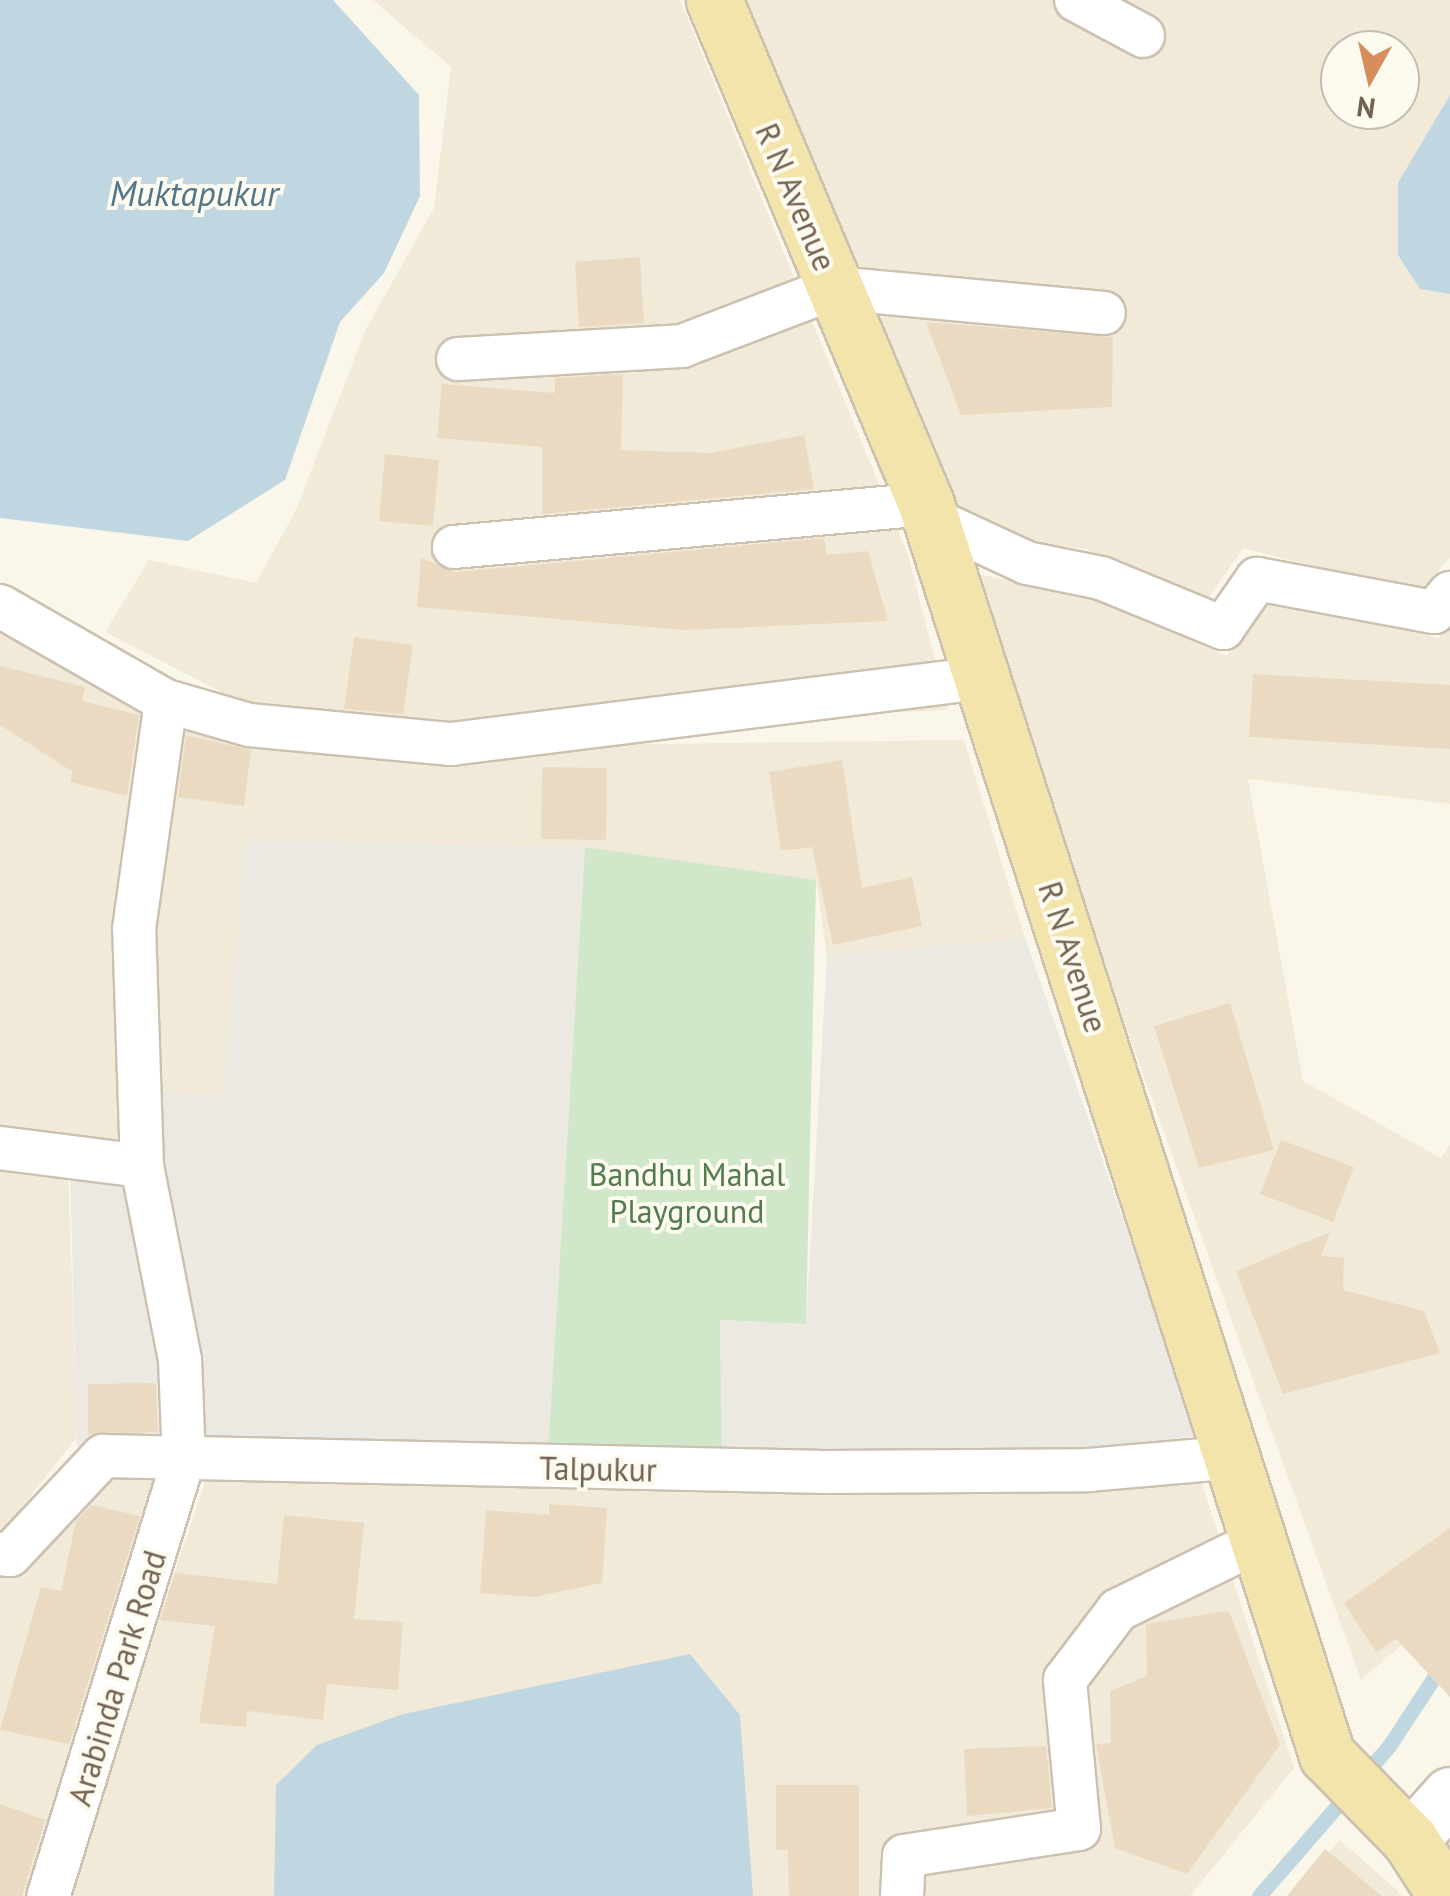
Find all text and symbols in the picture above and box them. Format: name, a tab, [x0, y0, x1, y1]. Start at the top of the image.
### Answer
north arrow	[1320, 30, 1420, 130]
text: N	[1354, 89, 1378, 128]
street label: R N Avenue	[748, 117, 844, 277]
water label: Muktapukur	[110, 172, 278, 214]
street label: R N Avenue	[1030, 876, 1116, 1038]
park label: Bandhu Mahal Playground	[589, 1156, 785, 1231]
street label: Talpukur	[539, 1449, 657, 1489]
street label: Arabinda Park Road	[60, 1545, 174, 1811]

